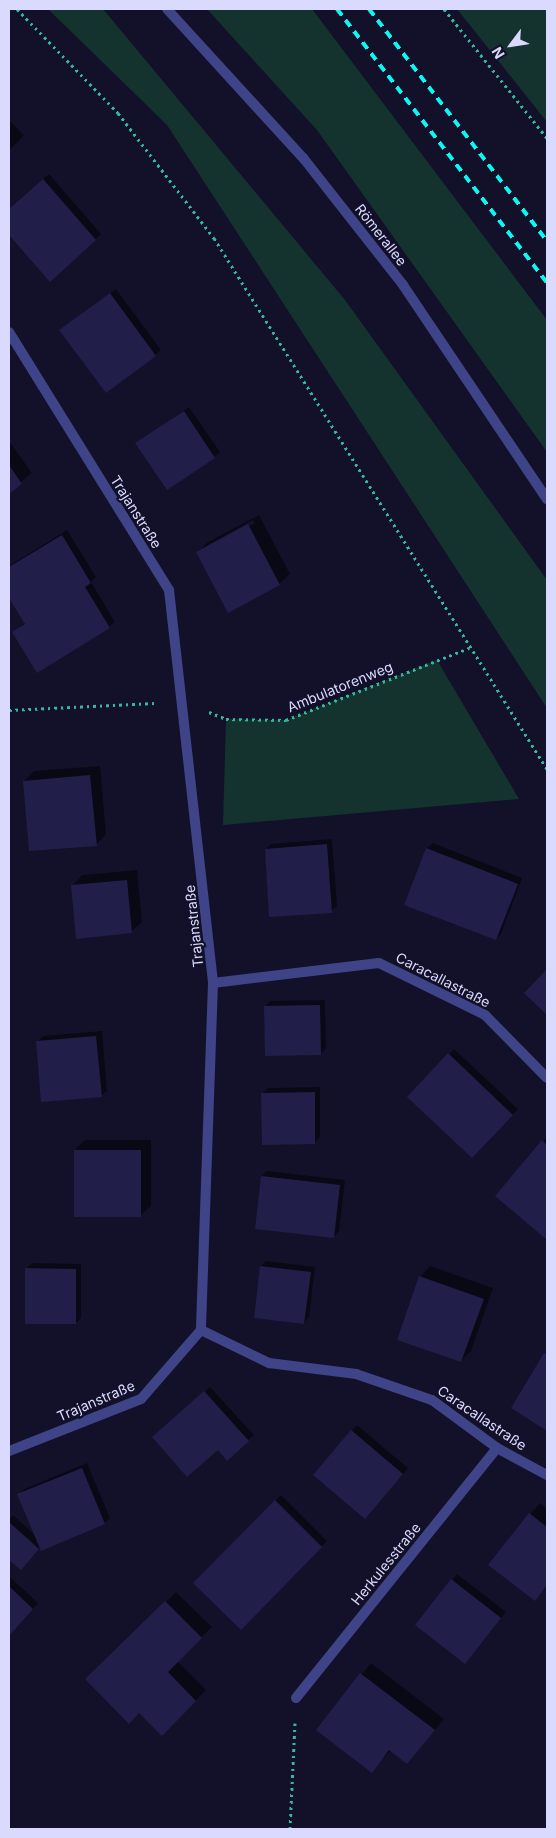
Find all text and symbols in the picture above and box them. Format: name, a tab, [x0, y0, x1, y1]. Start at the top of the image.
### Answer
north arrow	[486, 20, 536, 70]
text: N	[488, 44, 508, 62]
street label: Römerallee	[352, 201, 410, 269]
street label: Trajanstraße	[107, 472, 165, 552]
street label: Ambulatorenweg	[285, 658, 395, 716]
street label: Trajanstraße	[181, 884, 207, 968]
street label: Caracallastraße	[393, 949, 493, 1011]
street label: Trajanstraße	[55, 1377, 137, 1425]
street label: Caracallastraße	[434, 1382, 530, 1454]
street label: Herkulesstraße	[348, 1520, 424, 1608]

